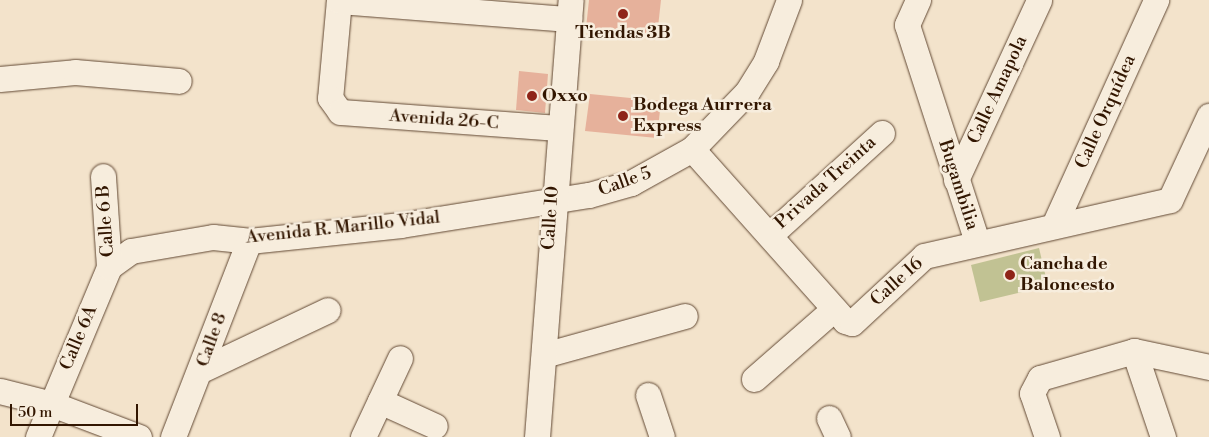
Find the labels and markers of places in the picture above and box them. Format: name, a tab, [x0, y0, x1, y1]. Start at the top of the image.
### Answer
marker: Tiendas 3B	[617, 8, 629, 20]
place label: Tiendas 3B	[575, 22, 671, 44]
place label: Oxxo	[542, 85, 588, 107]
marker: Oxxo	[526, 90, 538, 102]
place label: Bodega Aurrera Express	[633, 95, 772, 138]
marker: Bodega Aurrera Express	[617, 110, 629, 122]
place label: Cancha de Baloncesto	[1020, 254, 1115, 296]
marker: Cancha de Baloncesto	[1004, 269, 1016, 281]

